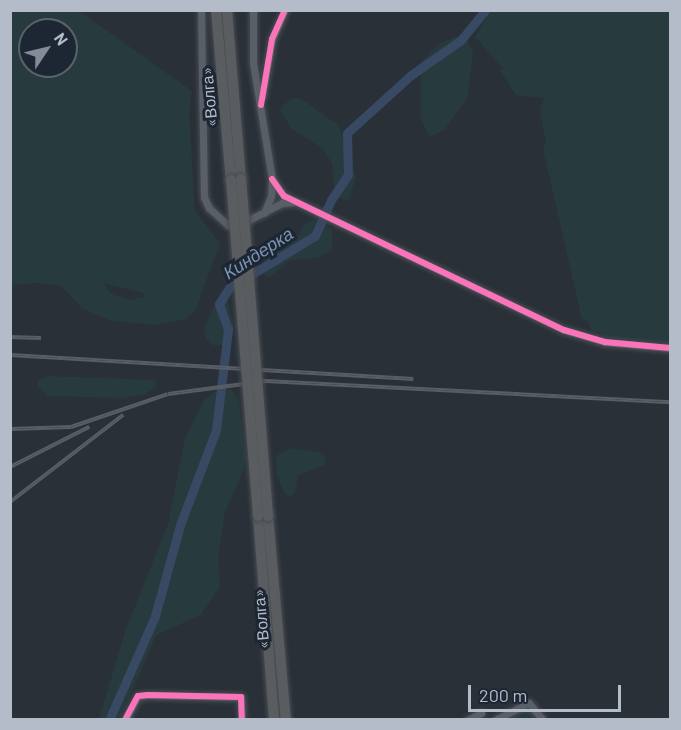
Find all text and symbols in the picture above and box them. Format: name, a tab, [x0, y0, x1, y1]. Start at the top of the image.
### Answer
north arrow	[18, 18, 78, 78]
text: N	[51, 29, 72, 48]
street label: «Волга»	[197, 66, 221, 128]
water label: Киндерка	[219, 222, 297, 284]
street label: «Волга»	[249, 588, 273, 650]
scale bar	[471, 673, 624, 711]
text: 200 m	[479, 684, 527, 706]

